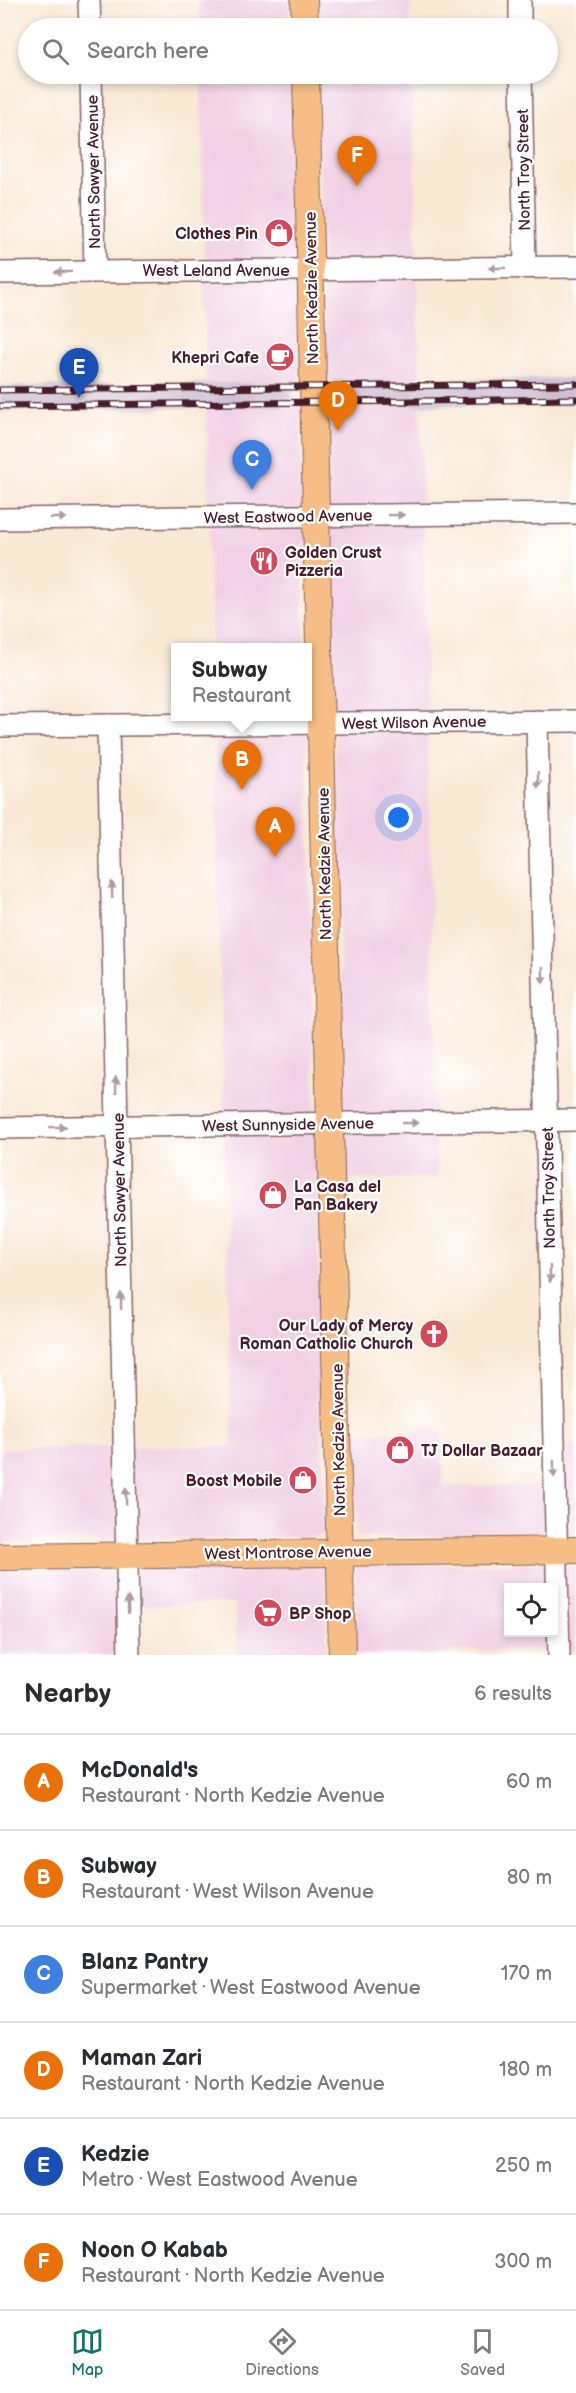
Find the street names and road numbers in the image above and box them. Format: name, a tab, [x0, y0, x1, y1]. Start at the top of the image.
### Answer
street label: North Sawyer Avenue	[84, 94, 105, 249]
street label: North Troy Street	[514, 109, 535, 231]
street label: North Kedzie Avenue	[302, 211, 323, 365]
street label: West Leland Avenue	[142, 262, 290, 281]
street label: West Eastwood Avenue	[203, 507, 373, 528]
street label: West Wilson Avenue	[341, 713, 487, 734]
street label: North Kedzie Avenue	[315, 787, 336, 941]
street label: North Sawyer Avenue	[110, 1112, 131, 1267]
street label: West Sunnyside Avenue	[202, 1114, 375, 1136]
street label: North Troy Street	[539, 1127, 560, 1249]
street label: North Kedzie Avenue	[329, 1363, 350, 1517]
street label: West Montrose Avenue	[204, 1543, 372, 1564]

